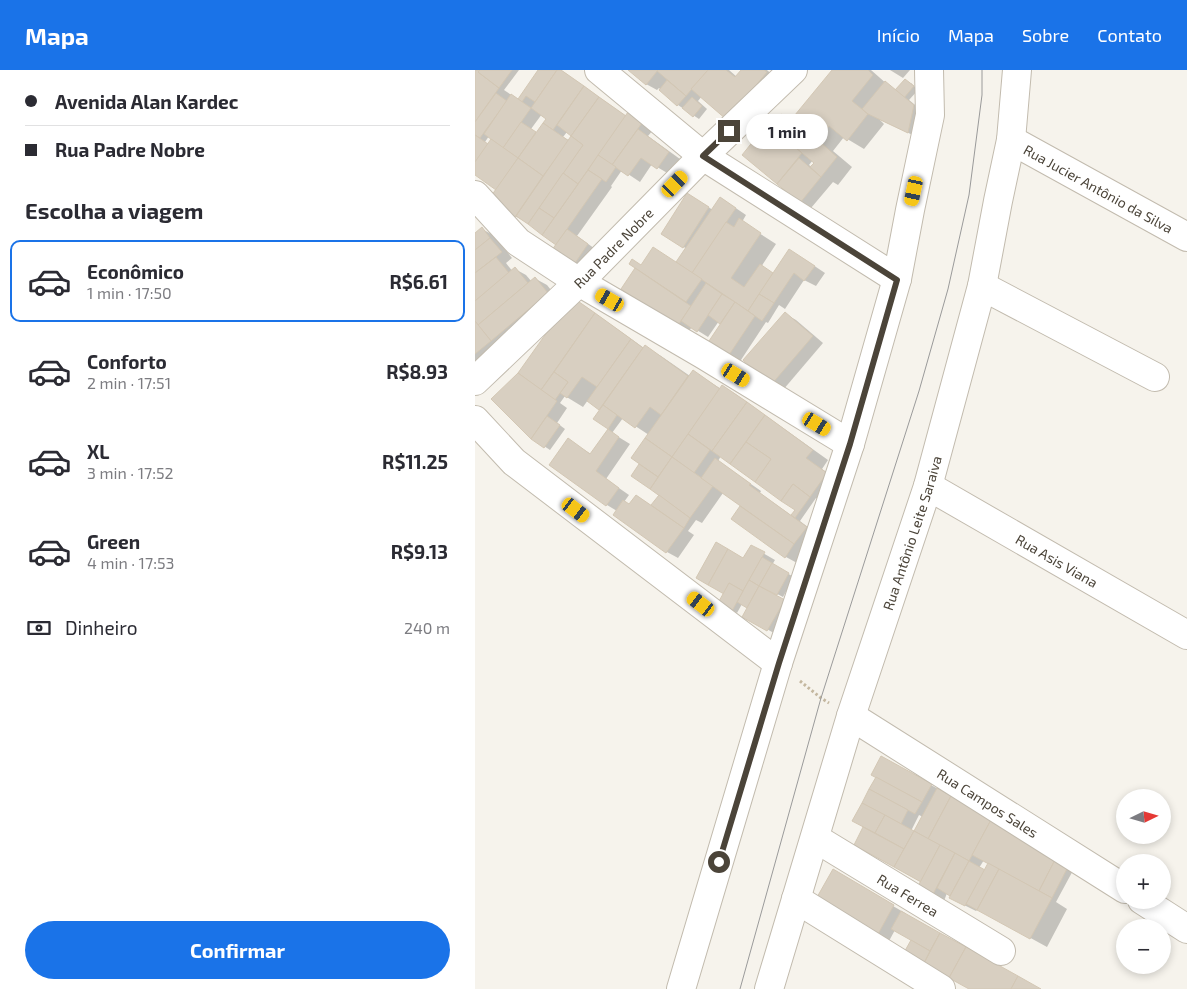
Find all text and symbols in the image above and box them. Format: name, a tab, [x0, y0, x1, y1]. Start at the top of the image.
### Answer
text: Mapa	[25, 21, 89, 50]
text: Início	[877, 24, 920, 46]
text: Mapa	[948, 24, 994, 46]
text: Sobre	[1022, 24, 1069, 46]
text: Contato	[1097, 24, 1162, 46]
text: Avenida Alan Kardec	[55, 90, 238, 113]
callout: 1 min	[747, 114, 829, 148]
route end	[718, 120, 740, 142]
text: 1 min	[768, 122, 806, 141]
text: Rua Padre Nobre	[55, 138, 205, 161]
street label: Rua Jucier Antônio da Silva	[1021, 140, 1176, 236]
car	[659, 168, 690, 200]
car	[903, 175, 924, 207]
text: Escolha a viagem	[25, 197, 203, 223]
street label: Rua Padre Nobre	[570, 204, 656, 291]
icon: car	[27, 259, 72, 304]
text: Econômico	[87, 260, 184, 283]
text: R$6.61	[389, 270, 448, 293]
text: 1 min · 17:50	[87, 283, 172, 302]
car	[593, 286, 626, 314]
icon: car	[27, 349, 72, 394]
text: Conforto	[87, 350, 167, 373]
text: R$8.93	[386, 360, 448, 383]
car	[719, 361, 752, 389]
text: 2 min · 17:51	[87, 373, 171, 392]
car	[800, 410, 833, 438]
icon: car	[27, 439, 72, 484]
text: XL	[87, 440, 109, 463]
text: R$11.25	[382, 450, 448, 473]
street label: Rua Antônio Leite Saraiva	[879, 454, 944, 612]
text: 3 min · 17:52	[87, 463, 174, 482]
car	[559, 495, 592, 525]
icon: car	[27, 529, 72, 574]
text: Green	[87, 530, 140, 553]
street label: Rua Asis Viana	[1013, 530, 1101, 591]
text: R$9.13	[391, 540, 448, 563]
text: 4 min · 17:53	[87, 553, 174, 572]
car	[684, 589, 717, 619]
icon: cash	[25, 614, 53, 642]
text: Dinheiro	[65, 616, 138, 639]
text: 240 m	[404, 618, 450, 637]
street label: Rua Campos Sales	[934, 764, 1042, 841]
north arrow	[1116, 789, 1171, 844]
map controls	[1116, 789, 1171, 974]
route start	[708, 851, 730, 873]
button: +	[1116, 854, 1171, 909]
street label: Rua Ferrea	[874, 870, 942, 920]
button: −	[1116, 919, 1171, 974]
button: Confirmar	[25, 921, 450, 979]

